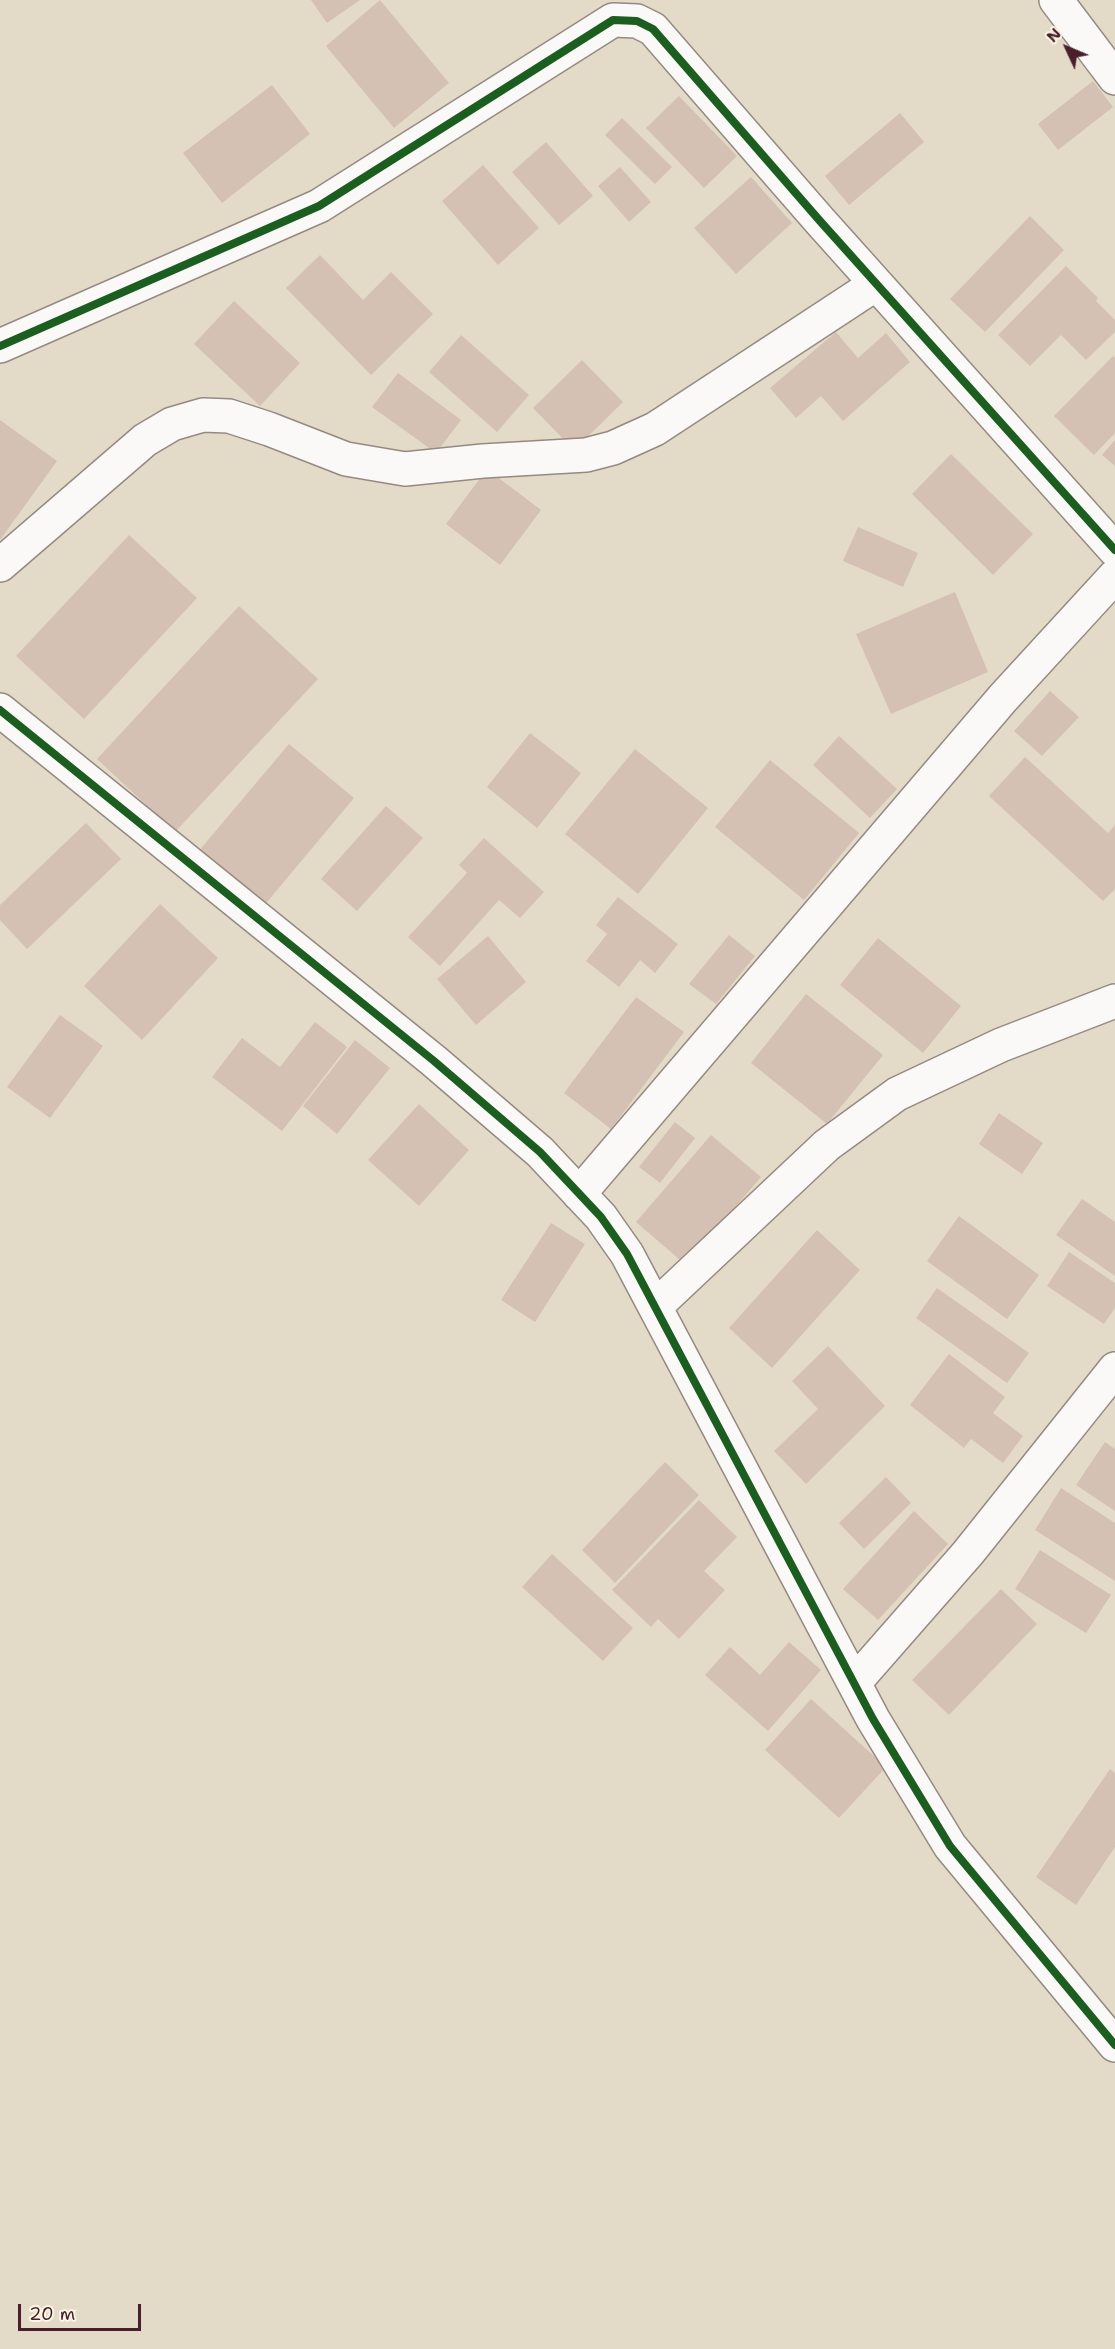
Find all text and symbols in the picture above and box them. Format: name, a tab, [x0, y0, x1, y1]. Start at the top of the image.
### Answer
north arrow	[1037, 18, 1097, 78]
text: N	[1042, 23, 1066, 47]
scale bar	[21, 2292, 144, 2330]
text: 20 m	[29, 2302, 75, 2326]

